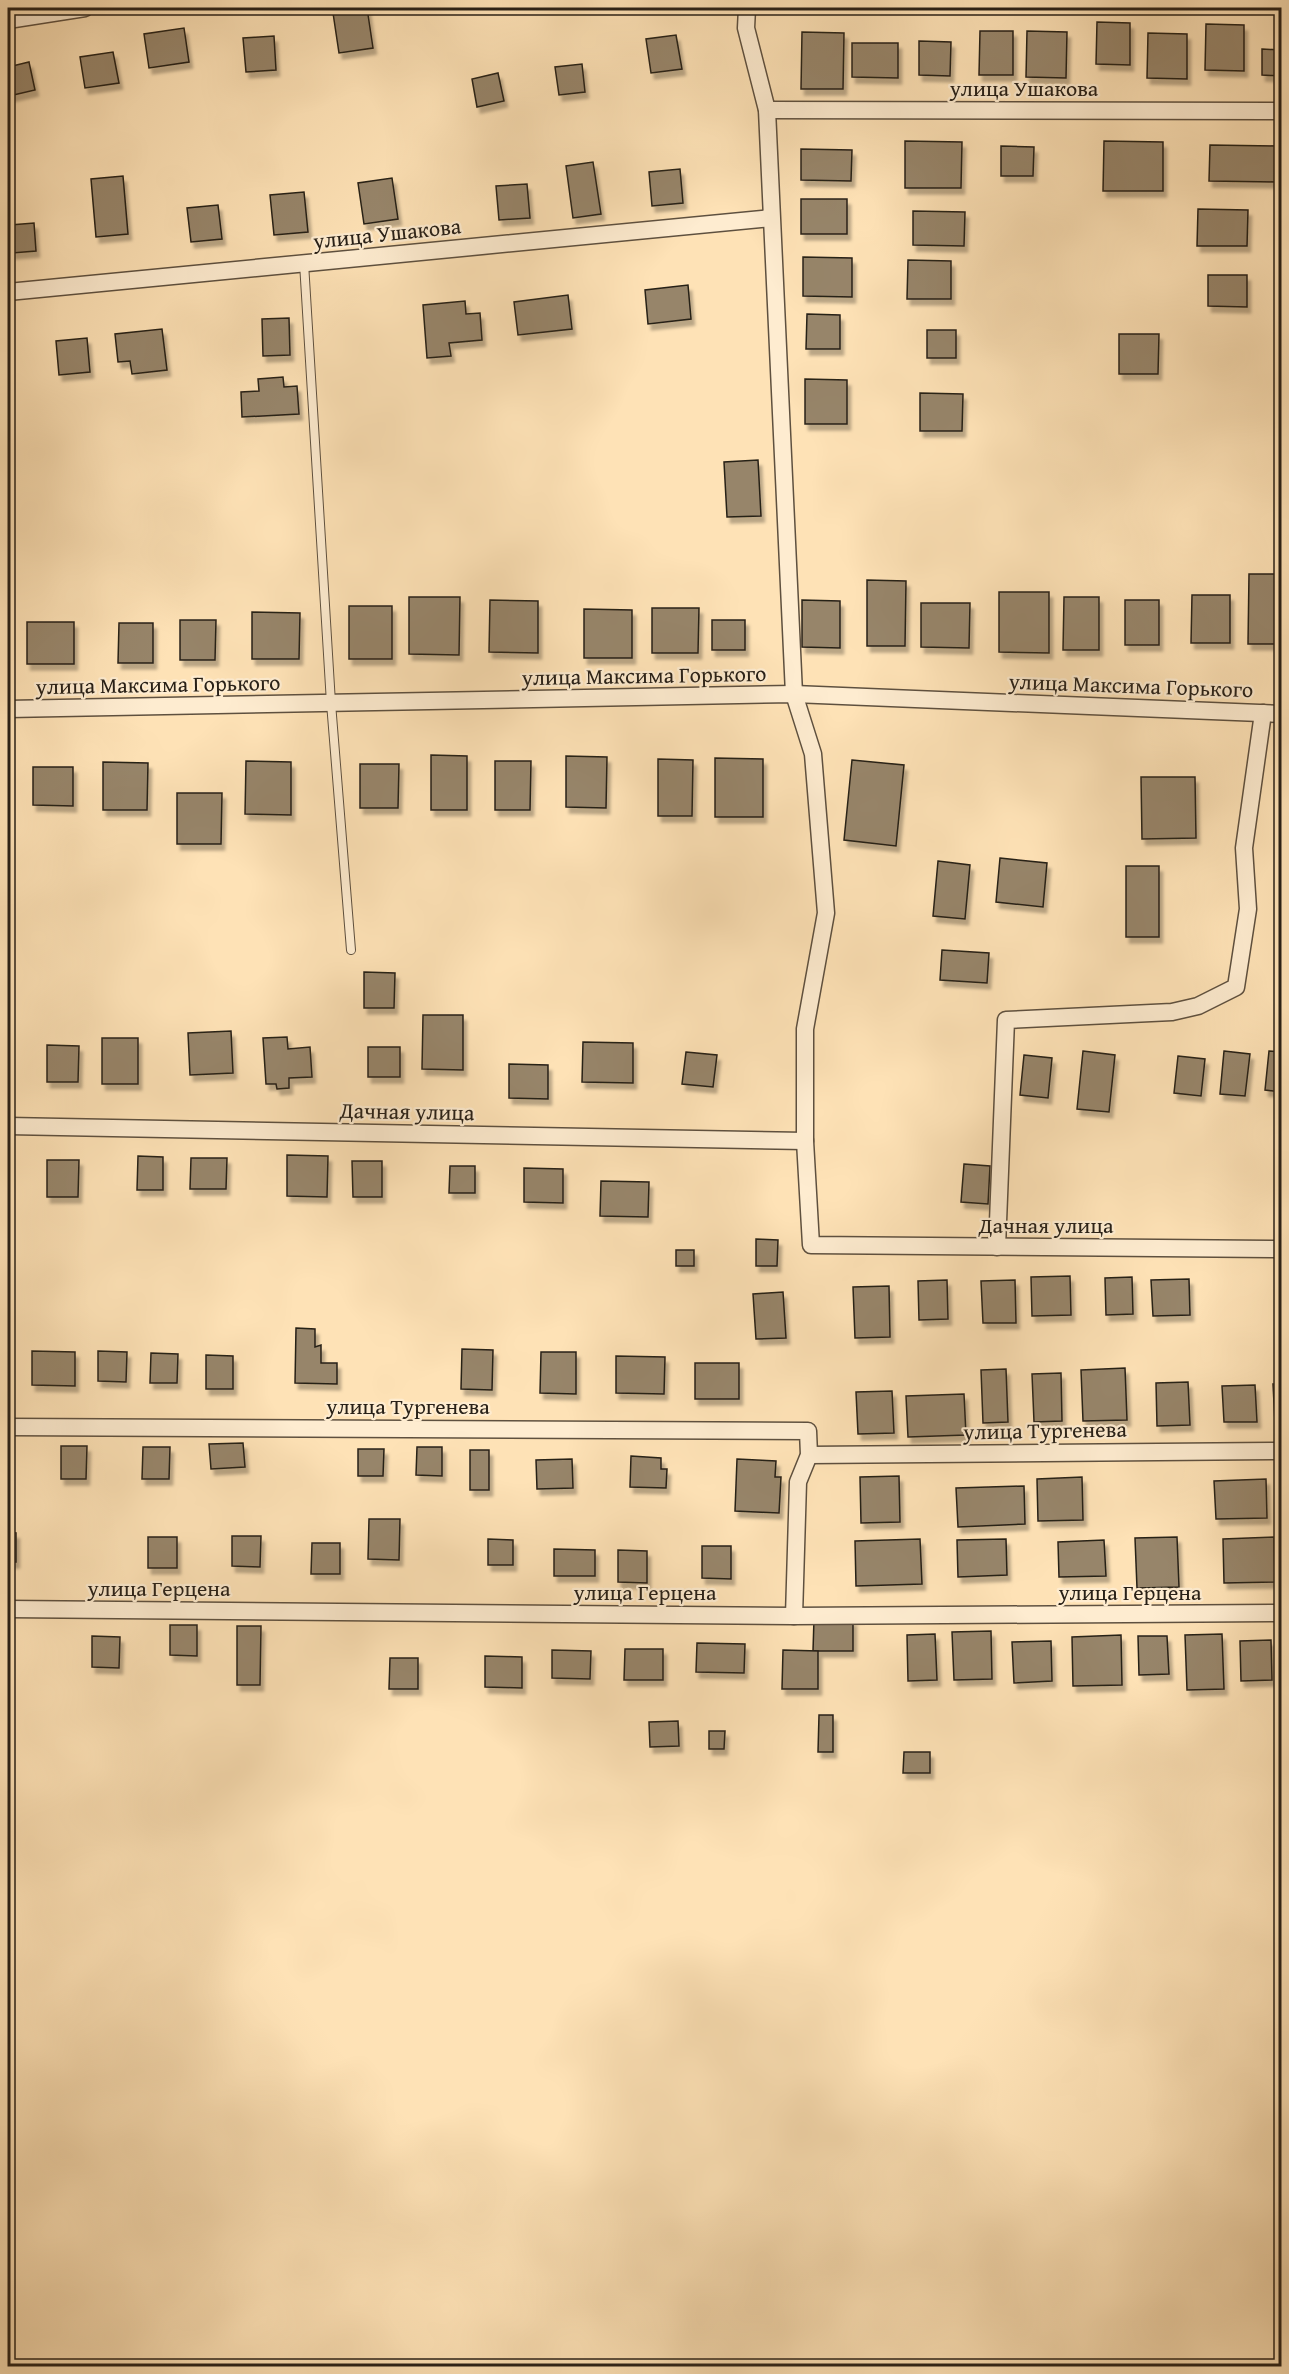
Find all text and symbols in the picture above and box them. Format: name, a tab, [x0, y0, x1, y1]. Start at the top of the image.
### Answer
street label: улица Ушакова	[949, 72, 1099, 104]
street label: улица Ушакова	[310, 209, 463, 257]
street label: улица Максима Горького	[520, 657, 767, 693]
street label: улица Максима Горького	[1007, 665, 1254, 705]
street label: улица Максима Горького	[34, 666, 281, 702]
street label: Дачная улица	[338, 1094, 475, 1128]
street label: Дачная улица	[978, 1209, 1114, 1241]
street label: улица Тургенева	[325, 1390, 490, 1422]
street label: улица Тургенева	[962, 1413, 1128, 1447]
street label: улица Герцена	[86, 1572, 231, 1604]
street label: улица Герцена	[572, 1576, 717, 1608]
street label: улица Герцена	[1057, 1576, 1202, 1608]

